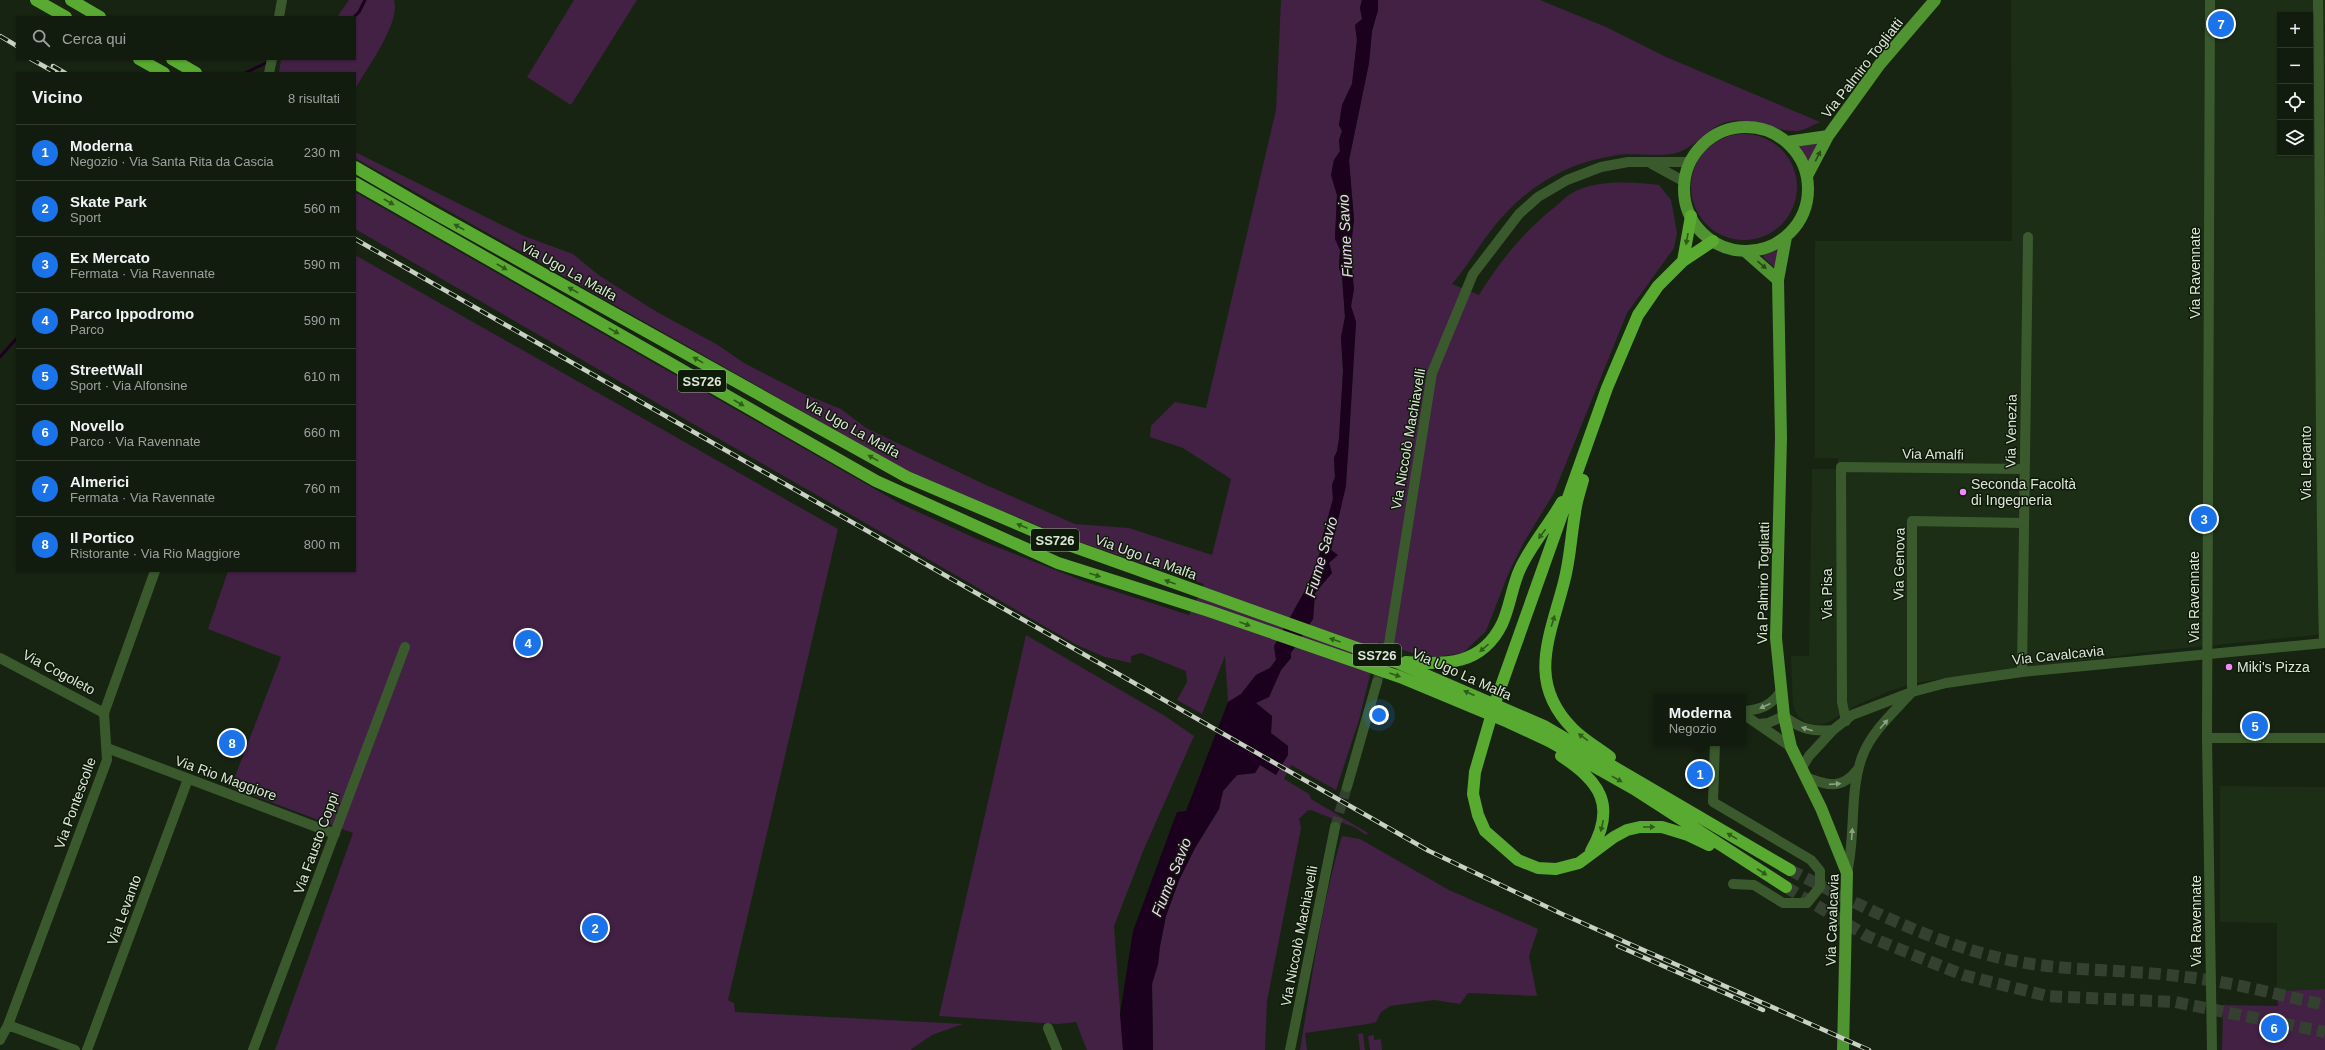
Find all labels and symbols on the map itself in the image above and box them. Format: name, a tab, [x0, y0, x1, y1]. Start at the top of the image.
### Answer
pin: 7	[2208, 9, 2234, 39]
street label: Via Palmiro Togliatti	[1818, 15, 1906, 121]
one-way arrow	[1815, 150, 1821, 162]
water label: Fiume Savio	[1334, 194, 1356, 278]
one-way arrow	[383, 198, 395, 205]
one-way arrow	[453, 223, 465, 230]
street label: Via Ravennate	[2187, 227, 2203, 319]
one-way arrow	[1684, 232, 1690, 245]
street label: Via Ugo La Malfa	[518, 238, 620, 304]
one-way arrow	[1757, 261, 1767, 270]
one-way arrow	[496, 263, 508, 270]
one-way arrow	[567, 287, 579, 294]
one-way arrow	[609, 328, 620, 335]
one-way arrow	[693, 357, 704, 364]
street label: Via Niccolò Machiavelli	[1388, 367, 1428, 511]
road number: SS726	[678, 370, 726, 392]
street label: Via Venezia	[2002, 394, 2020, 468]
street label: Via Ugo La Malfa	[801, 395, 903, 461]
one-way arrow	[733, 399, 745, 406]
street label: Via Lepanto	[2298, 426, 2314, 500]
street label: Via Amalfi	[1902, 445, 1964, 463]
one-way arrow	[867, 454, 879, 461]
place label: Seconda Facoltà di Ingegneria	[1971, 476, 2076, 508]
marker: Seconda Facoltà di Ingegneria	[1958, 487, 1968, 497]
pin: 3	[2191, 504, 2217, 534]
water label: Fiume Savio	[1301, 515, 1341, 599]
street label: Via Palmiro Togliatti	[1754, 522, 1772, 644]
one-way arrow	[1017, 523, 1028, 529]
street label: Via Genova	[1890, 527, 1908, 601]
road number: SS726	[1031, 529, 1079, 551]
one-way arrow	[1538, 529, 1546, 540]
street label: Via Ugo La Malfa	[1093, 531, 1199, 583]
street label: Via Ravennate	[2186, 551, 2202, 643]
street label: Via Pisa	[1819, 568, 1835, 620]
one-way arrow	[1089, 572, 1101, 578]
one-way arrow	[1163, 579, 1175, 585]
one-way arrow	[1550, 614, 1556, 626]
one-way arrow	[1240, 621, 1252, 627]
pin: 4	[515, 628, 541, 658]
one-way arrow	[1329, 637, 1341, 643]
street label: Via Cavalcavia	[2011, 642, 2105, 668]
road number: SS726	[1353, 644, 1401, 666]
one-way arrow	[1478, 644, 1489, 653]
street label: Via Ugo La Malfa	[1410, 645, 1514, 703]
street label: Via Cogoleto	[20, 646, 98, 698]
place label: Miki's Pizza	[2237, 659, 2310, 675]
marker: Miki's Pizza	[2224, 662, 2234, 672]
one-way arrow	[1389, 673, 1401, 679]
one-way arrow	[1463, 690, 1475, 696]
one-way arrow	[1759, 703, 1771, 709]
your location	[1369, 705, 1389, 725]
pin: 5	[2242, 711, 2268, 741]
one-way arrow	[1879, 719, 1888, 728]
one-way arrow	[1800, 726, 1812, 732]
pin: 8	[219, 728, 245, 758]
one-way arrow	[1577, 732, 1588, 741]
street label: Via Rio Maggiore	[173, 752, 279, 804]
street label: Via Pontescolle	[51, 755, 99, 851]
pin: 1	[1687, 759, 1713, 789]
one-way arrow	[1611, 776, 1623, 783]
one-way arrow	[1829, 781, 1841, 788]
street label: Via Fausto Coppi	[290, 790, 342, 896]
one-way arrow	[1598, 819, 1604, 832]
one-way arrow	[1643, 824, 1656, 830]
one-way arrow	[1849, 828, 1856, 840]
one-way arrow	[1726, 833, 1738, 840]
water label: Fiume Savio	[1148, 835, 1194, 919]
street label: Via Niccolò Machiavelli	[1278, 864, 1320, 1008]
one-way arrow	[1756, 868, 1768, 875]
street label: Via Levanto	[104, 872, 144, 947]
street label: Via Cavalcavia	[1822, 873, 1842, 966]
street label: Via Ravennate	[2188, 875, 2204, 967]
pin: 2	[582, 913, 608, 943]
pin: 6	[2261, 1013, 2287, 1043]

